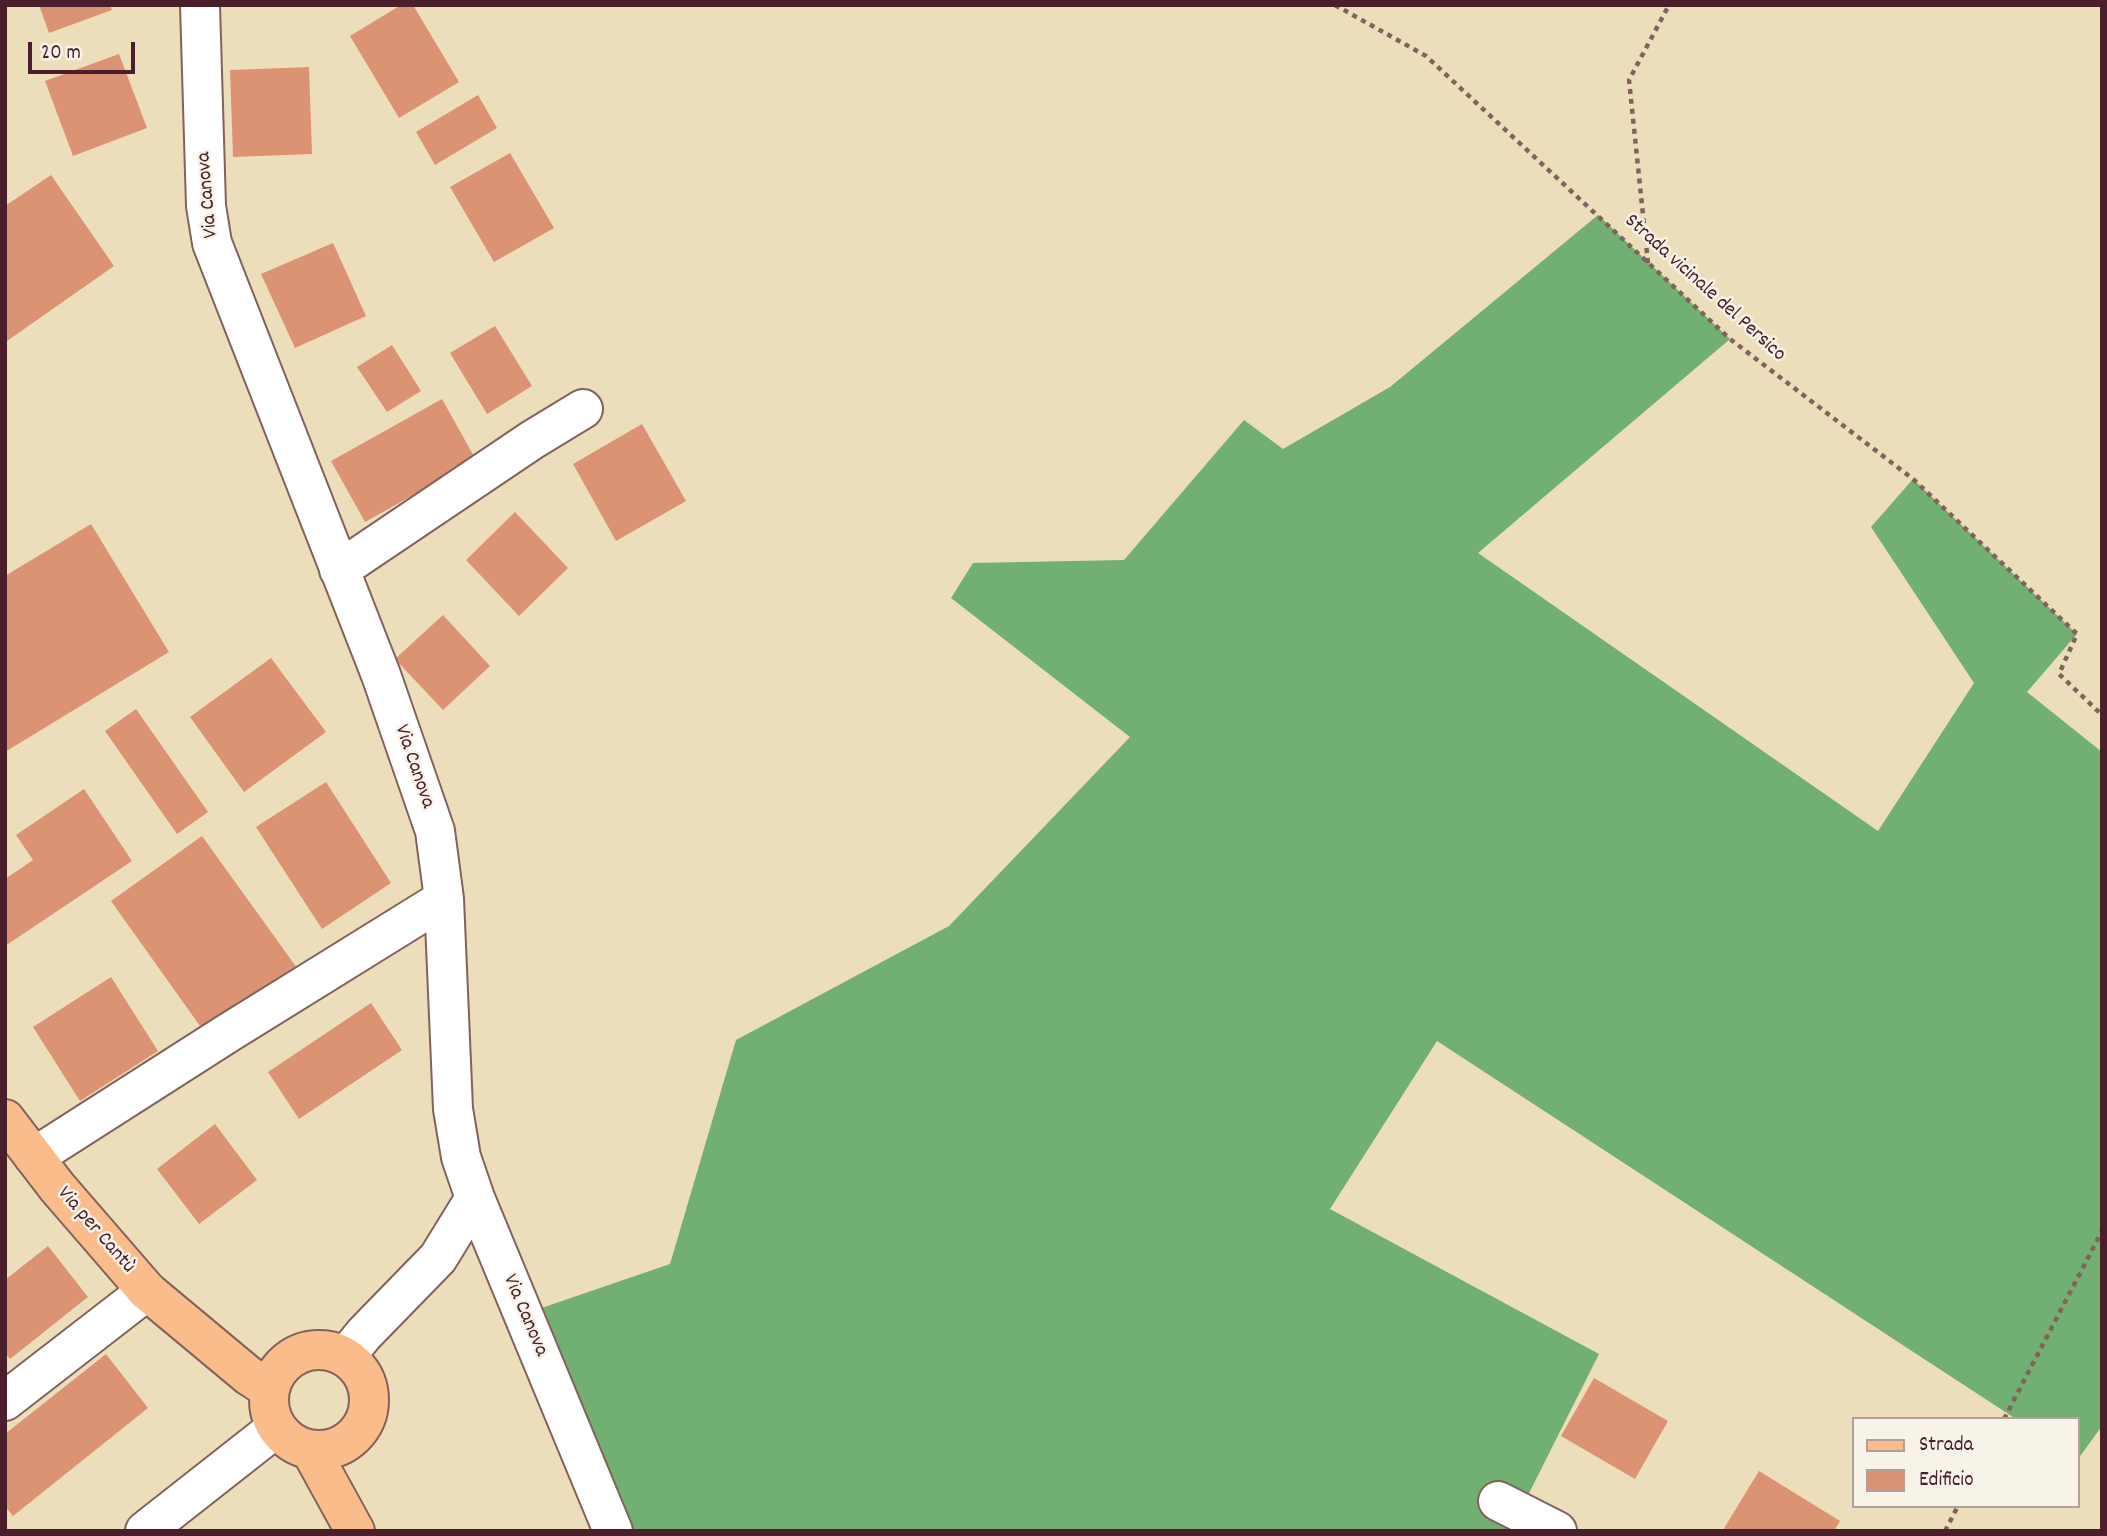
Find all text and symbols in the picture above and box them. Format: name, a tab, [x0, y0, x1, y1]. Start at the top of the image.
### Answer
scale bar	[32, 28, 138, 72]
text: 20 m	[41, 39, 81, 69]
street label: Via Canova	[193, 151, 225, 239]
street label: Strada vicinale del Persico	[1618, 210, 1790, 368]
street label: Via Canova	[387, 722, 439, 812]
street label: Via per Cantù	[50, 1182, 140, 1280]
street label: Via Canova	[496, 1271, 552, 1361]
legend	[1852, 1417, 2079, 1508]
text: Strada	[1919, 1431, 1973, 1461]
text: Edificio	[1919, 1466, 1974, 1496]

